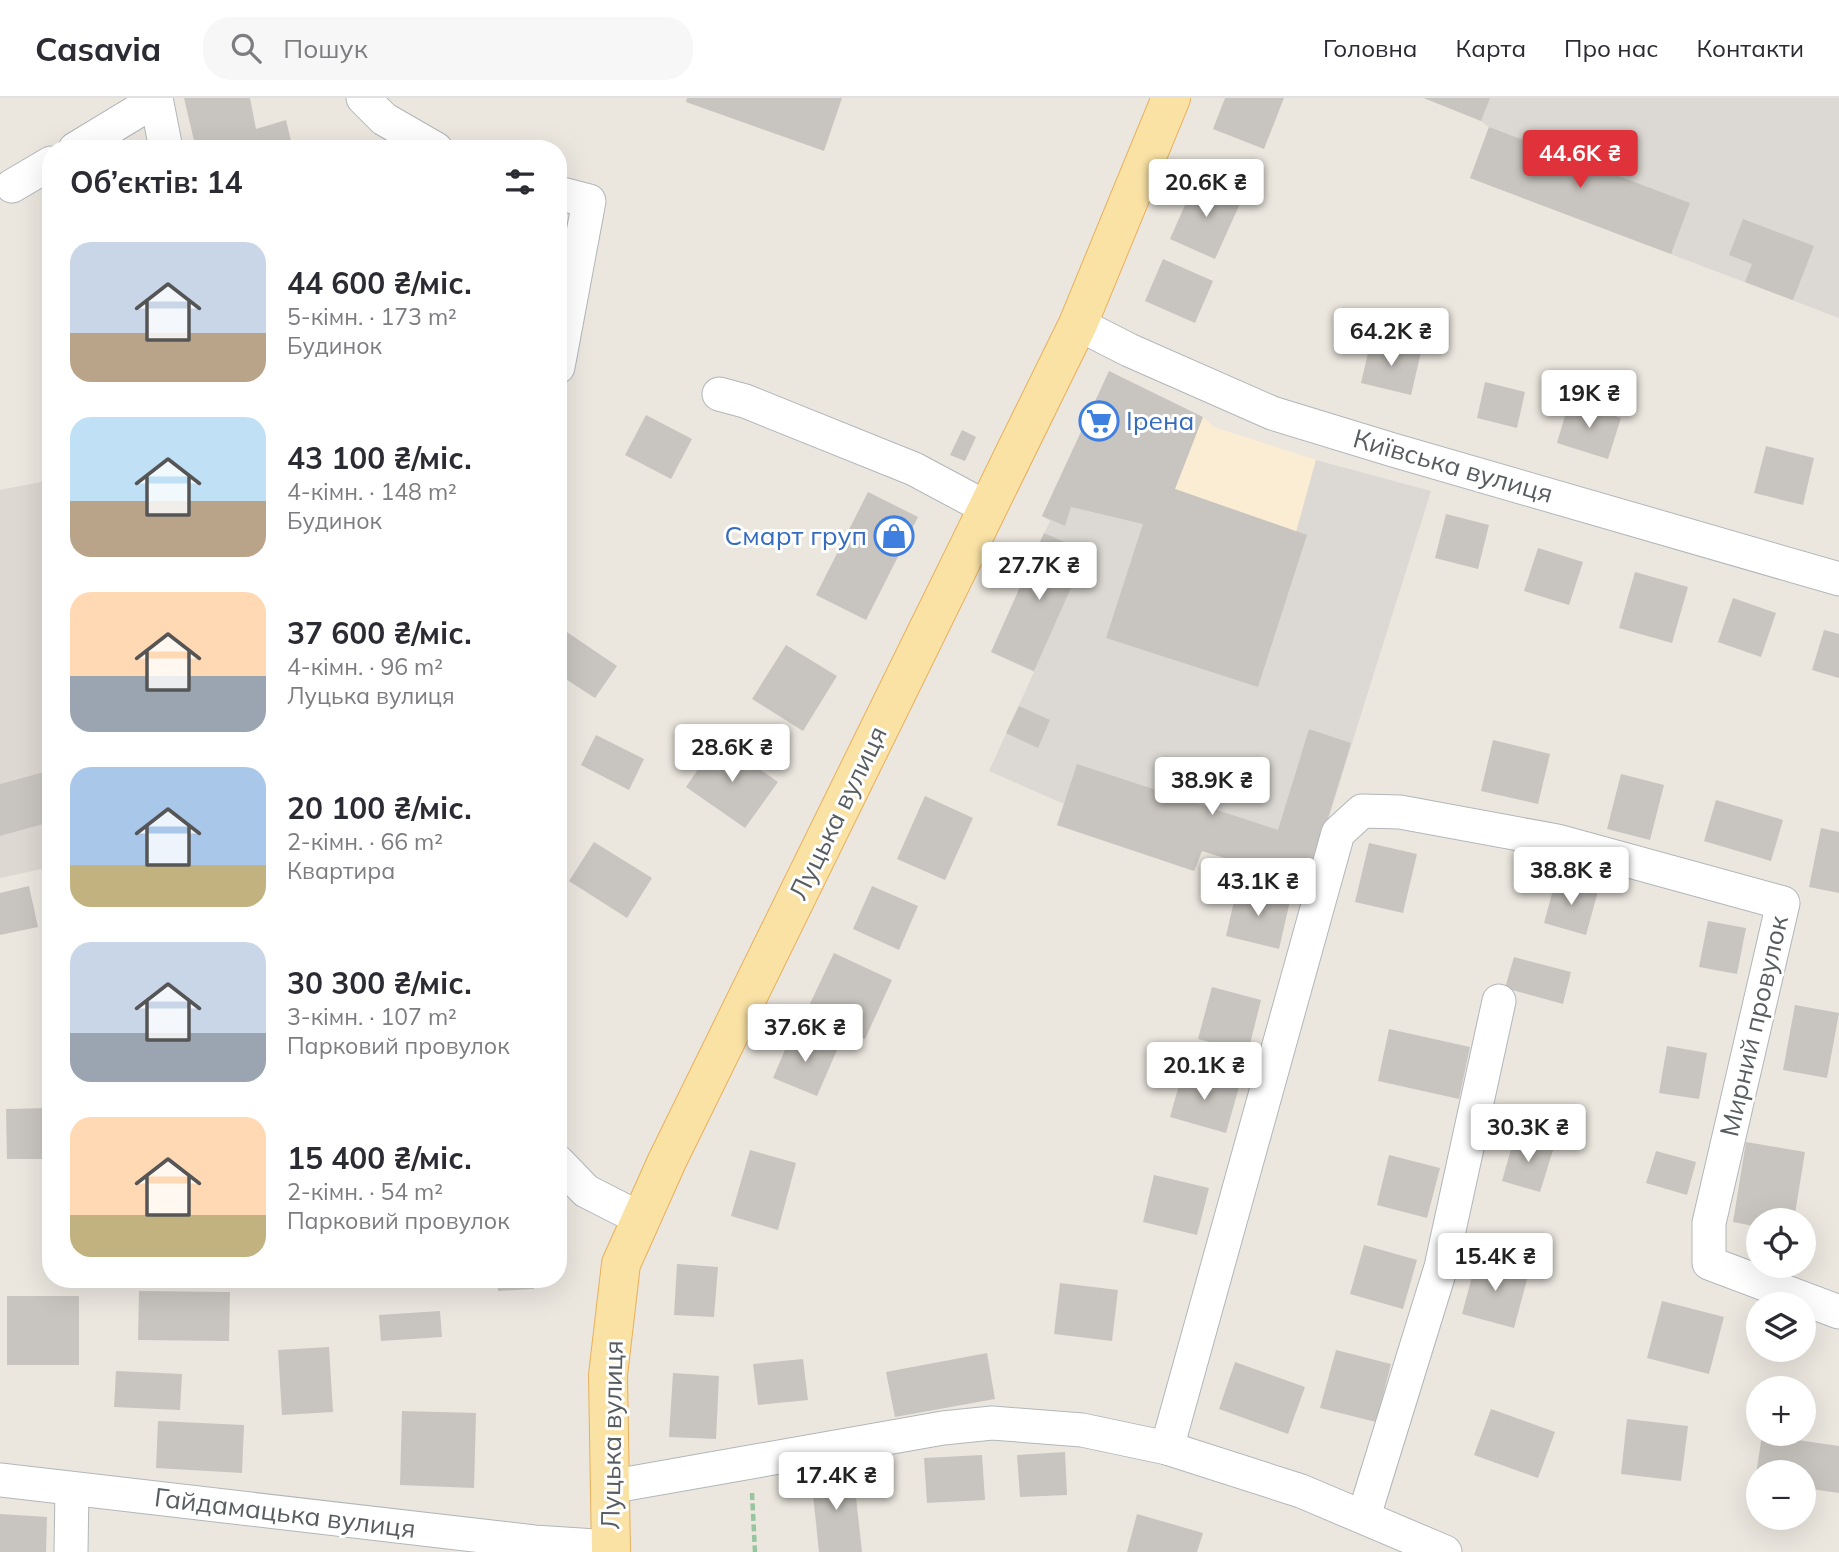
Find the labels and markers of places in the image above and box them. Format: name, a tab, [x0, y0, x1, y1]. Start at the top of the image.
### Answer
pin: 44.6K ₴	[1515, 130, 1645, 190]
pin: 20.6K ₴	[1141, 159, 1271, 219]
pin: 64.2K ₴	[1326, 308, 1456, 368]
pin: 19K ₴	[1540, 370, 1638, 430]
supermarket icon: Ірена	[1078, 400, 1120, 442]
place label: Ірена	[1126, 404, 1194, 437]
shop icon: Смарт груп	[873, 515, 915, 557]
place label: Смарт груп	[725, 519, 867, 552]
pin: 27.7K ₴	[974, 542, 1104, 602]
pin: 28.6K ₴	[667, 724, 797, 784]
pin: 38.9K ₴	[1147, 758, 1277, 817]
pin: 38.8K ₴	[1506, 848, 1636, 907]
pin: 43.1K ₴	[1193, 858, 1323, 918]
pin: 37.6K ₴	[740, 1004, 870, 1064]
pin: 20.1K ₴	[1139, 1042, 1269, 1102]
pin: 30.3K ₴	[1463, 1104, 1593, 1164]
pin: 15.4K ₴	[1430, 1234, 1560, 1293]
pin: 17.4K ₴	[771, 1452, 901, 1512]

